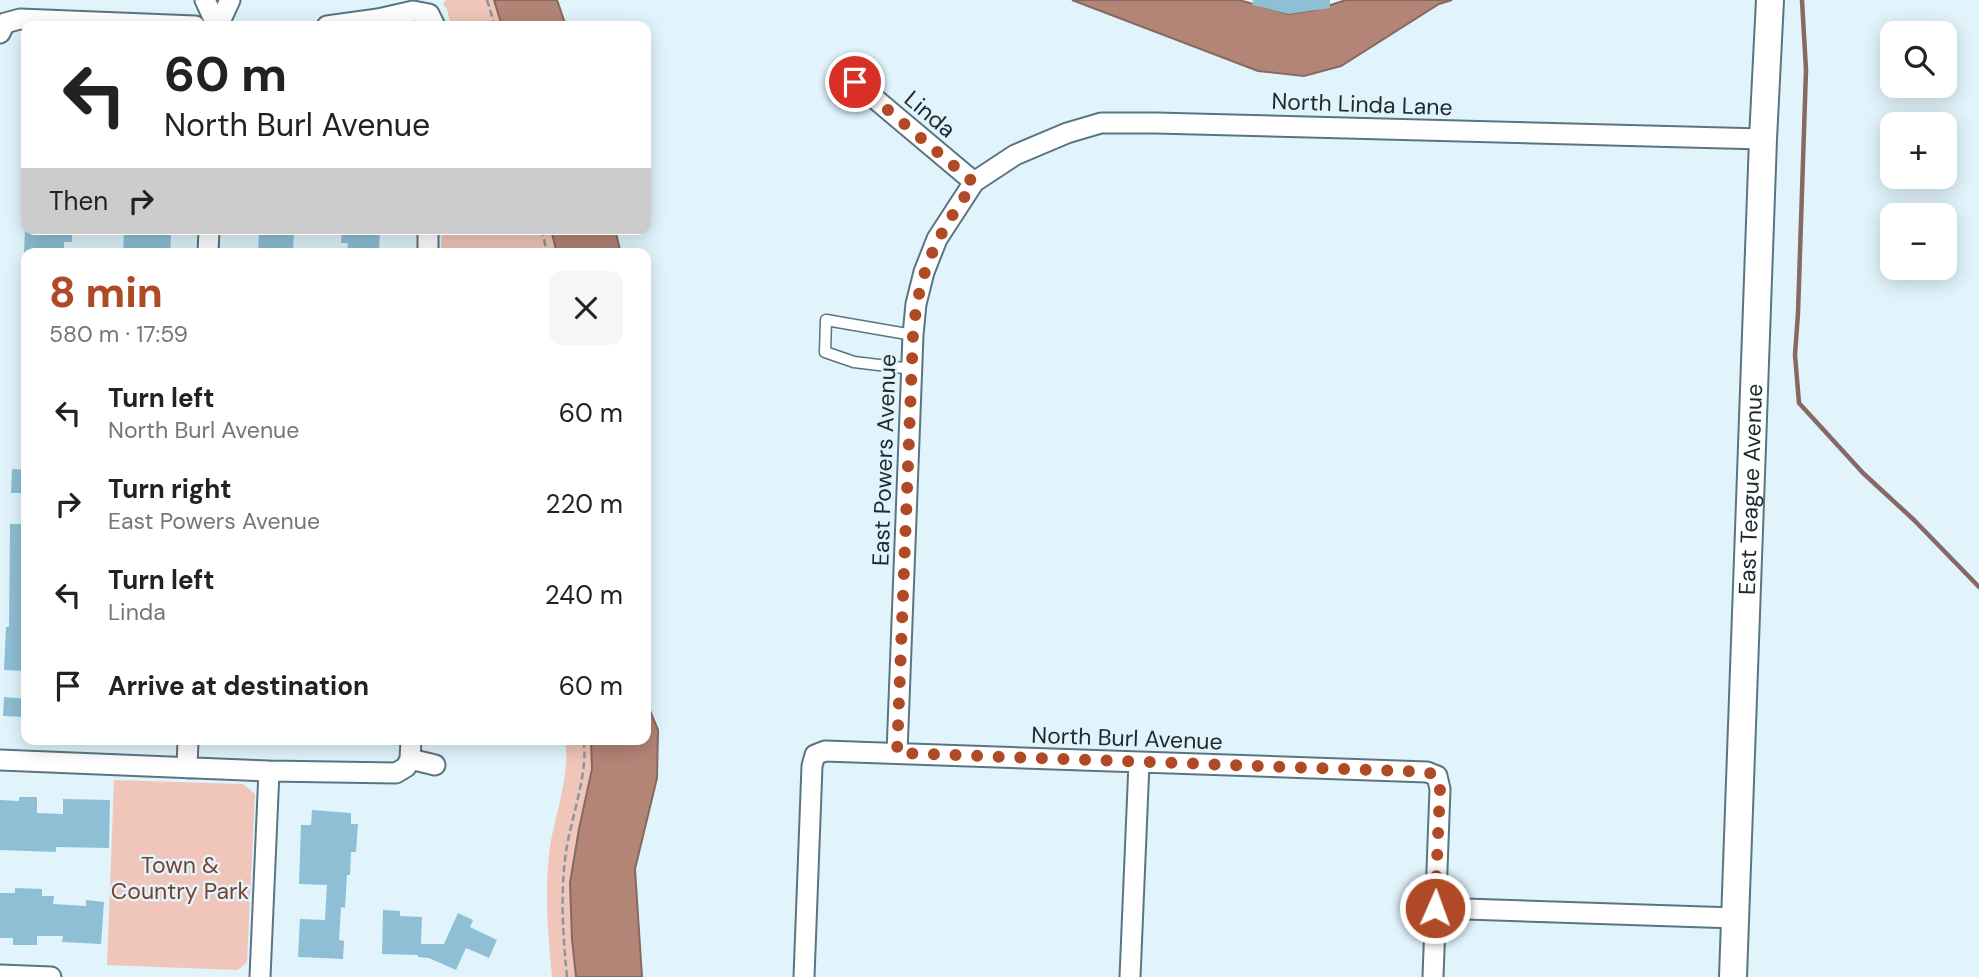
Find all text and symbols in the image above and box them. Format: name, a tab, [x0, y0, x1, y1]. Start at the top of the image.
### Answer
map controls	[1880, 21, 1957, 280]
button: search	[1880, 21, 1957, 98]
text: 60 m	[164, 42, 287, 106]
icon: left	[49, 49, 140, 140]
pin	[825, 52, 885, 112]
icon: arrive	[836, 63, 874, 101]
street label: Linda	[898, 84, 962, 144]
street label: North Linda Lane	[1271, 86, 1453, 122]
text: North Burl Avenue	[164, 104, 430, 146]
button: +	[1880, 112, 1957, 189]
icon: right	[122, 182, 160, 220]
text: Then	[49, 184, 108, 218]
button: −	[1880, 203, 1957, 280]
text: 8 min	[49, 265, 163, 320]
button: close	[549, 271, 623, 345]
text: 580 m · 17:59	[49, 319, 188, 349]
street label: East Powers Avenue	[865, 354, 903, 566]
text: Turn left	[108, 381, 215, 415]
street label: East Teague Avenue	[1732, 383, 1769, 596]
icon: left	[49, 394, 87, 432]
text: 60 m	[559, 396, 623, 430]
text: North Burl Avenue	[108, 415, 299, 445]
text: Turn right	[108, 472, 232, 506]
icon: right	[49, 485, 87, 523]
text: 220 m	[545, 487, 623, 521]
text: East Powers Avenue	[108, 506, 320, 536]
text: Turn left	[108, 563, 215, 597]
icon: left	[49, 576, 87, 614]
text: 240 m	[545, 578, 623, 612]
text: Linda	[108, 597, 166, 627]
icon: arrive	[49, 667, 87, 705]
text: Arrive at destination	[108, 669, 369, 703]
text: 60 m	[559, 669, 623, 703]
street label: North Burl Avenue	[1031, 720, 1223, 756]
park label: Town & Country Park	[111, 850, 250, 906]
position arrow	[1398, 871, 1472, 945]

